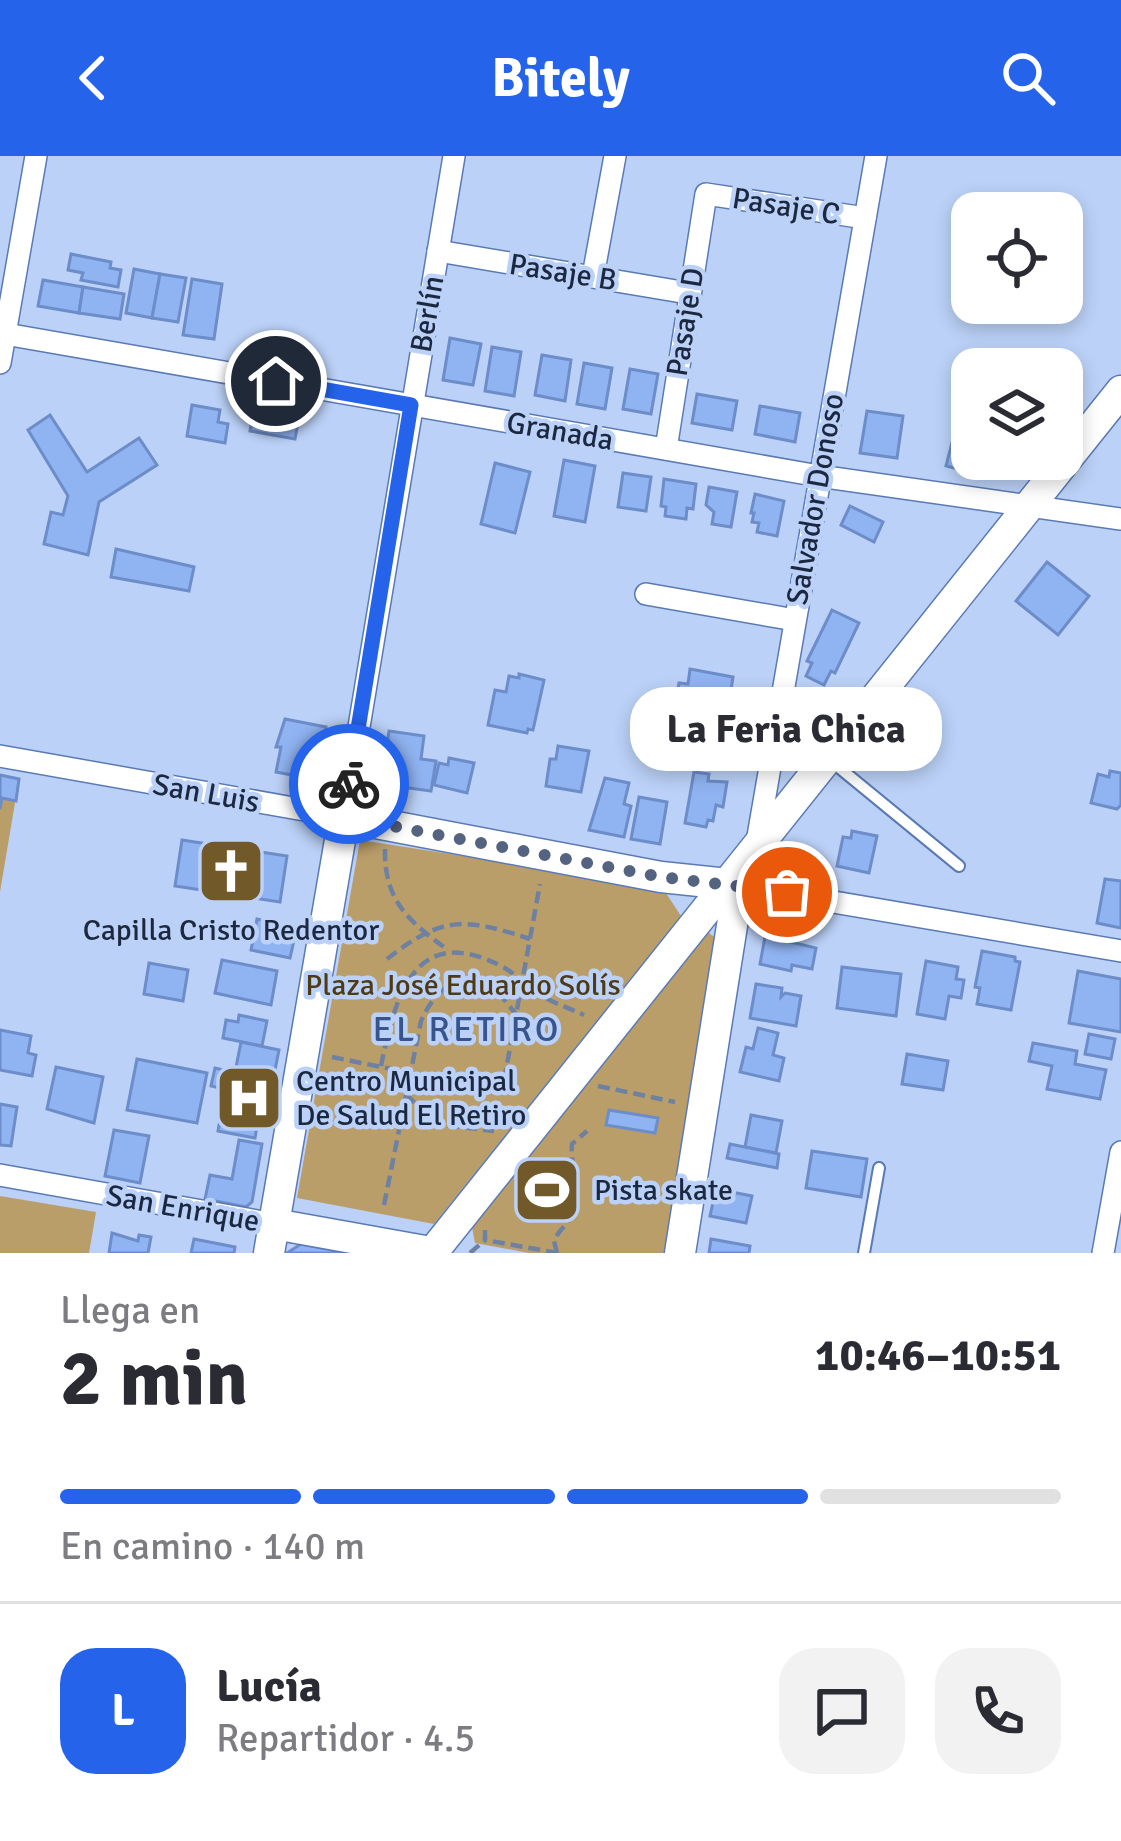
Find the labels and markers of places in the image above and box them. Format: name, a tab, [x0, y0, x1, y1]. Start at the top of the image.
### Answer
pin	[225, 330, 327, 432]
callout: La Feria Chica	[631, 688, 943, 772]
church icon: Capilla Cristo Redentor	[196, 836, 266, 906]
pin	[736, 841, 838, 943]
place label: Capilla Cristo Redentor	[83, 912, 379, 949]
hospital icon: Centro Municipal De Salud El Retiro	[214, 1063, 284, 1133]
place label: Centro Municipal De Salud El Retiro	[296, 1063, 526, 1134]
sports icon: Pista skate	[512, 1155, 582, 1225]
place label: Pista skate	[594, 1172, 733, 1209]

